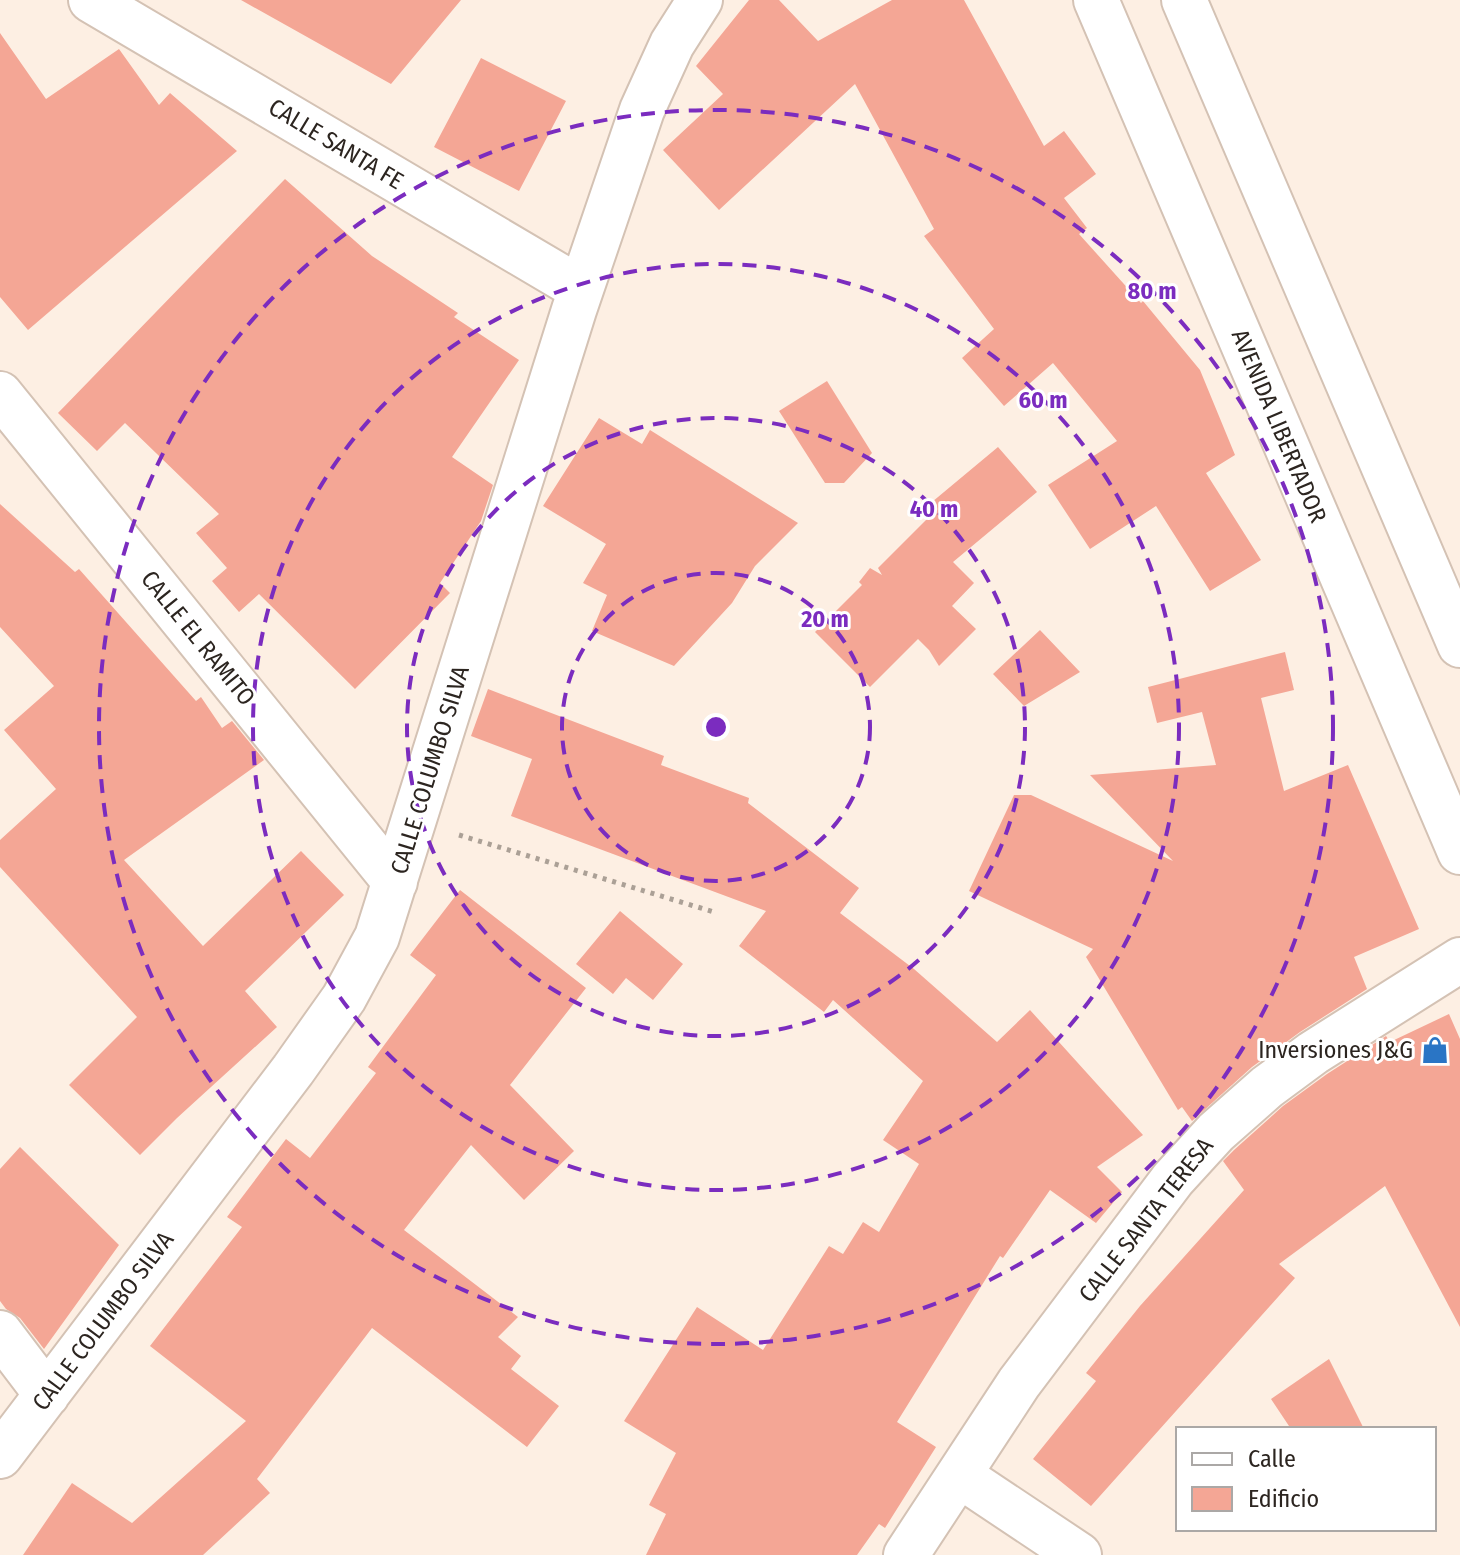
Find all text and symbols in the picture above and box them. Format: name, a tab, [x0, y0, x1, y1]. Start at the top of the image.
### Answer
street label: CALLE SANTA FE	[264, 93, 408, 195]
text: 80 m	[1127, 277, 1177, 305]
street label: AVENIDA LIBERTADOR	[1226, 325, 1332, 527]
text: 60 m	[1019, 386, 1067, 414]
text: 40 m	[910, 495, 958, 523]
street label: CALLE EL RAMITO	[135, 565, 261, 711]
text: 20 m	[800, 605, 849, 633]
street label: CALLE COLUMBO SILVA	[385, 662, 475, 878]
centre of rings	[702, 713, 730, 741]
shop icon: Inversiones J&G	[1420, 1035, 1450, 1065]
place label: Inversiones J&G	[1258, 1036, 1413, 1064]
street label: CALLE SANTA TERESA	[1073, 1132, 1219, 1308]
street label: CALLE COLUMBO SILVA	[27, 1226, 180, 1416]
legend	[1176, 1427, 1436, 1531]
text: Calle	[1248, 1445, 1296, 1473]
text: Edificio	[1248, 1485, 1319, 1513]

